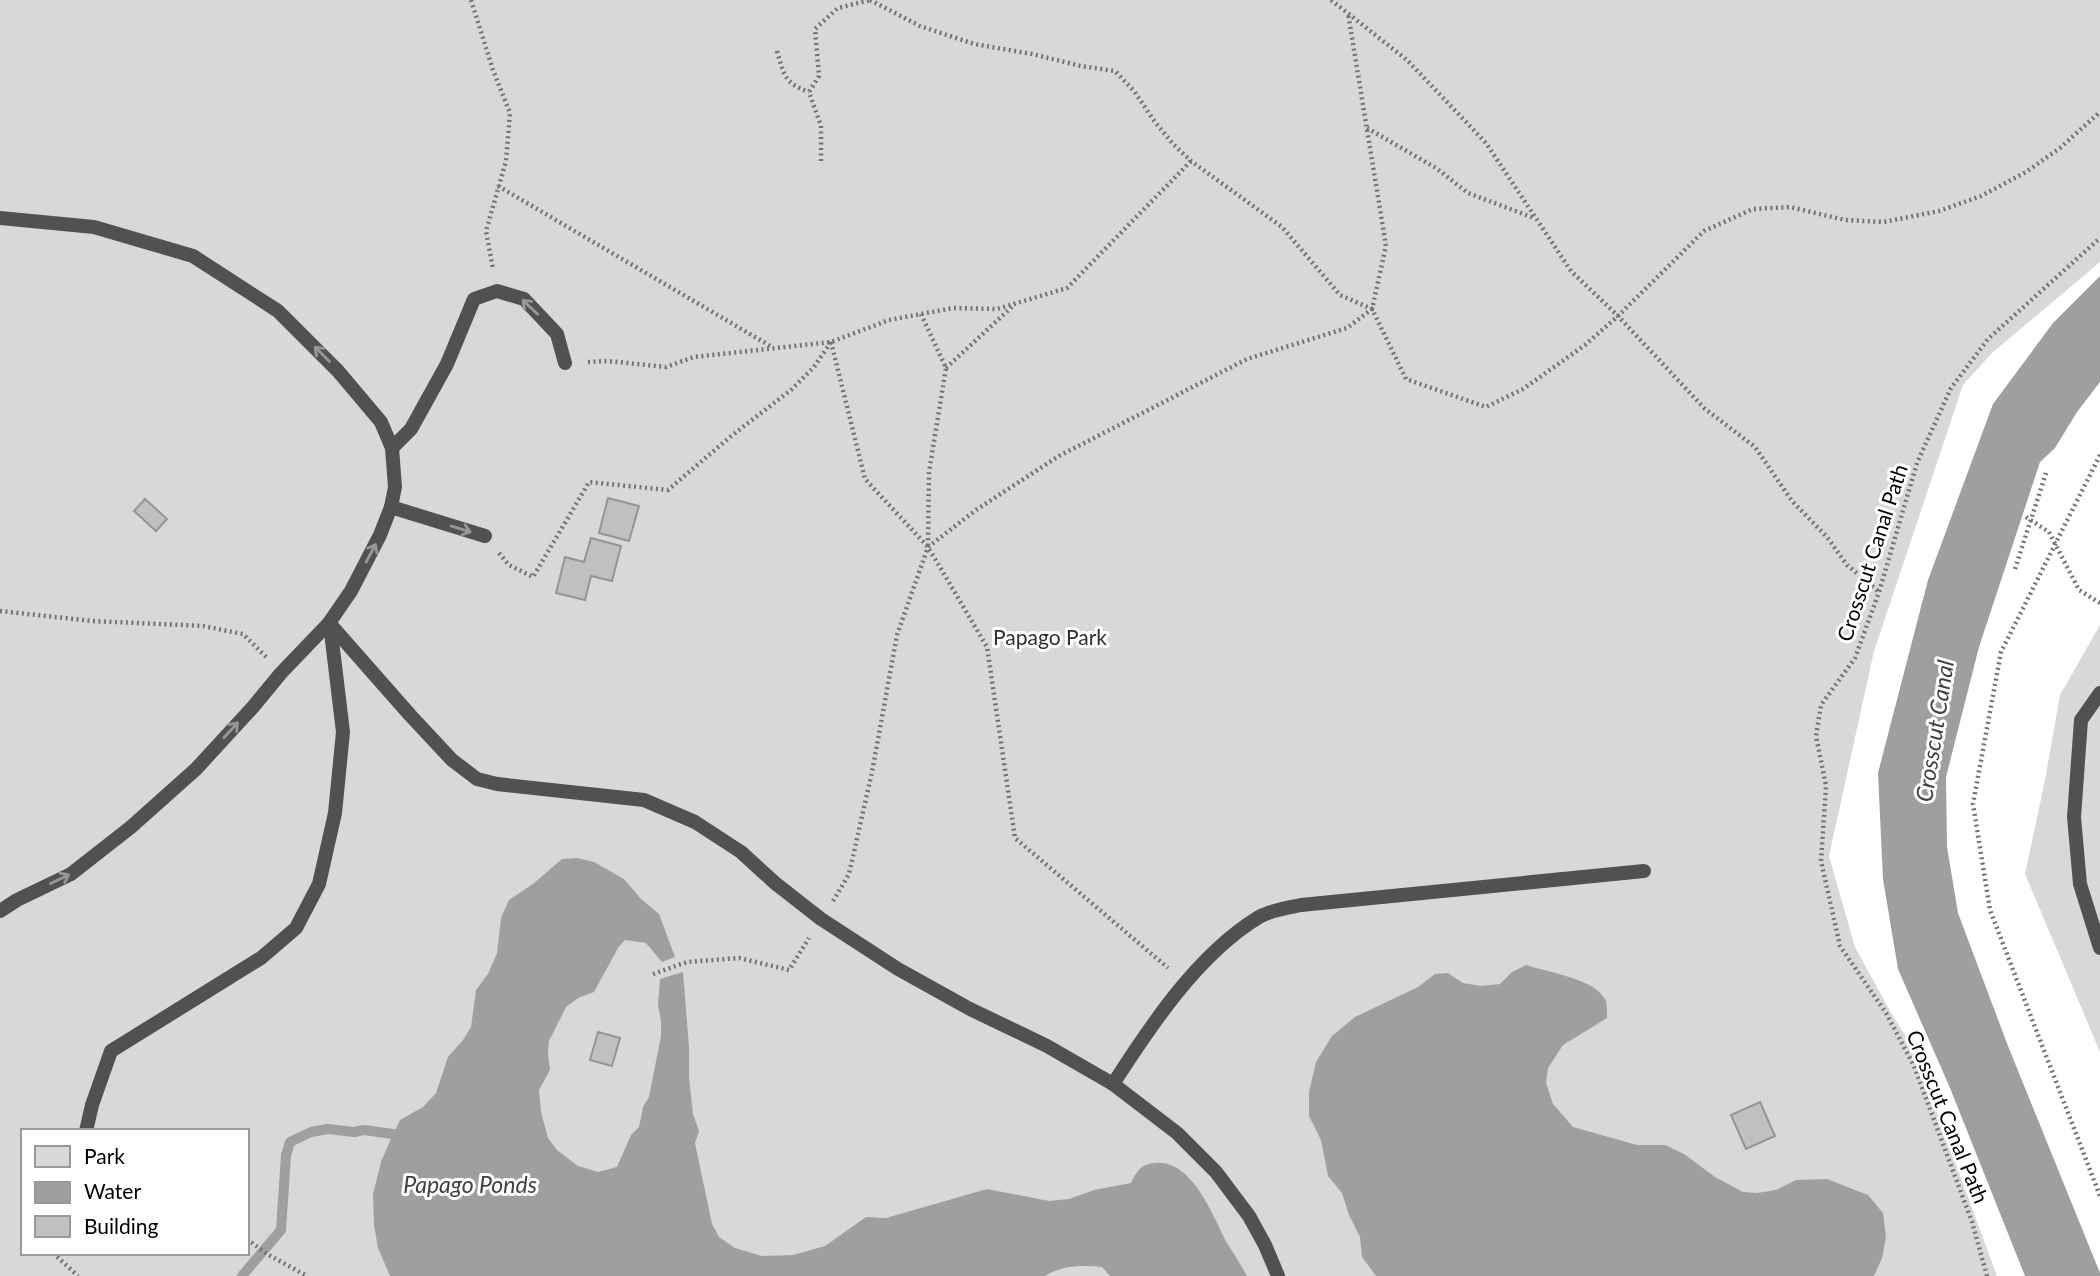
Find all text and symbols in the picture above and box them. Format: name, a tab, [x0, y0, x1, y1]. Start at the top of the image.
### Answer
one-way arrow	[522, 298, 539, 315]
one-way arrow	[313, 346, 330, 363]
street label: Crosscut Canal Path	[1831, 461, 1912, 644]
one-way arrow	[450, 523, 472, 536]
one-way arrow	[364, 543, 378, 563]
park label: Papago Park	[993, 624, 1107, 649]
water label: Crosscut Canal	[1909, 658, 1959, 804]
one-way arrow	[223, 722, 240, 739]
one-way arrow	[49, 872, 70, 886]
street label: Crosscut Canal Path	[1902, 1026, 1995, 1207]
legend	[21, 1129, 248, 1255]
text: Park	[84, 1143, 125, 1168]
water label: Papago Ponds	[403, 1170, 537, 1198]
text: Water	[84, 1178, 141, 1203]
text: Building	[84, 1213, 159, 1238]

